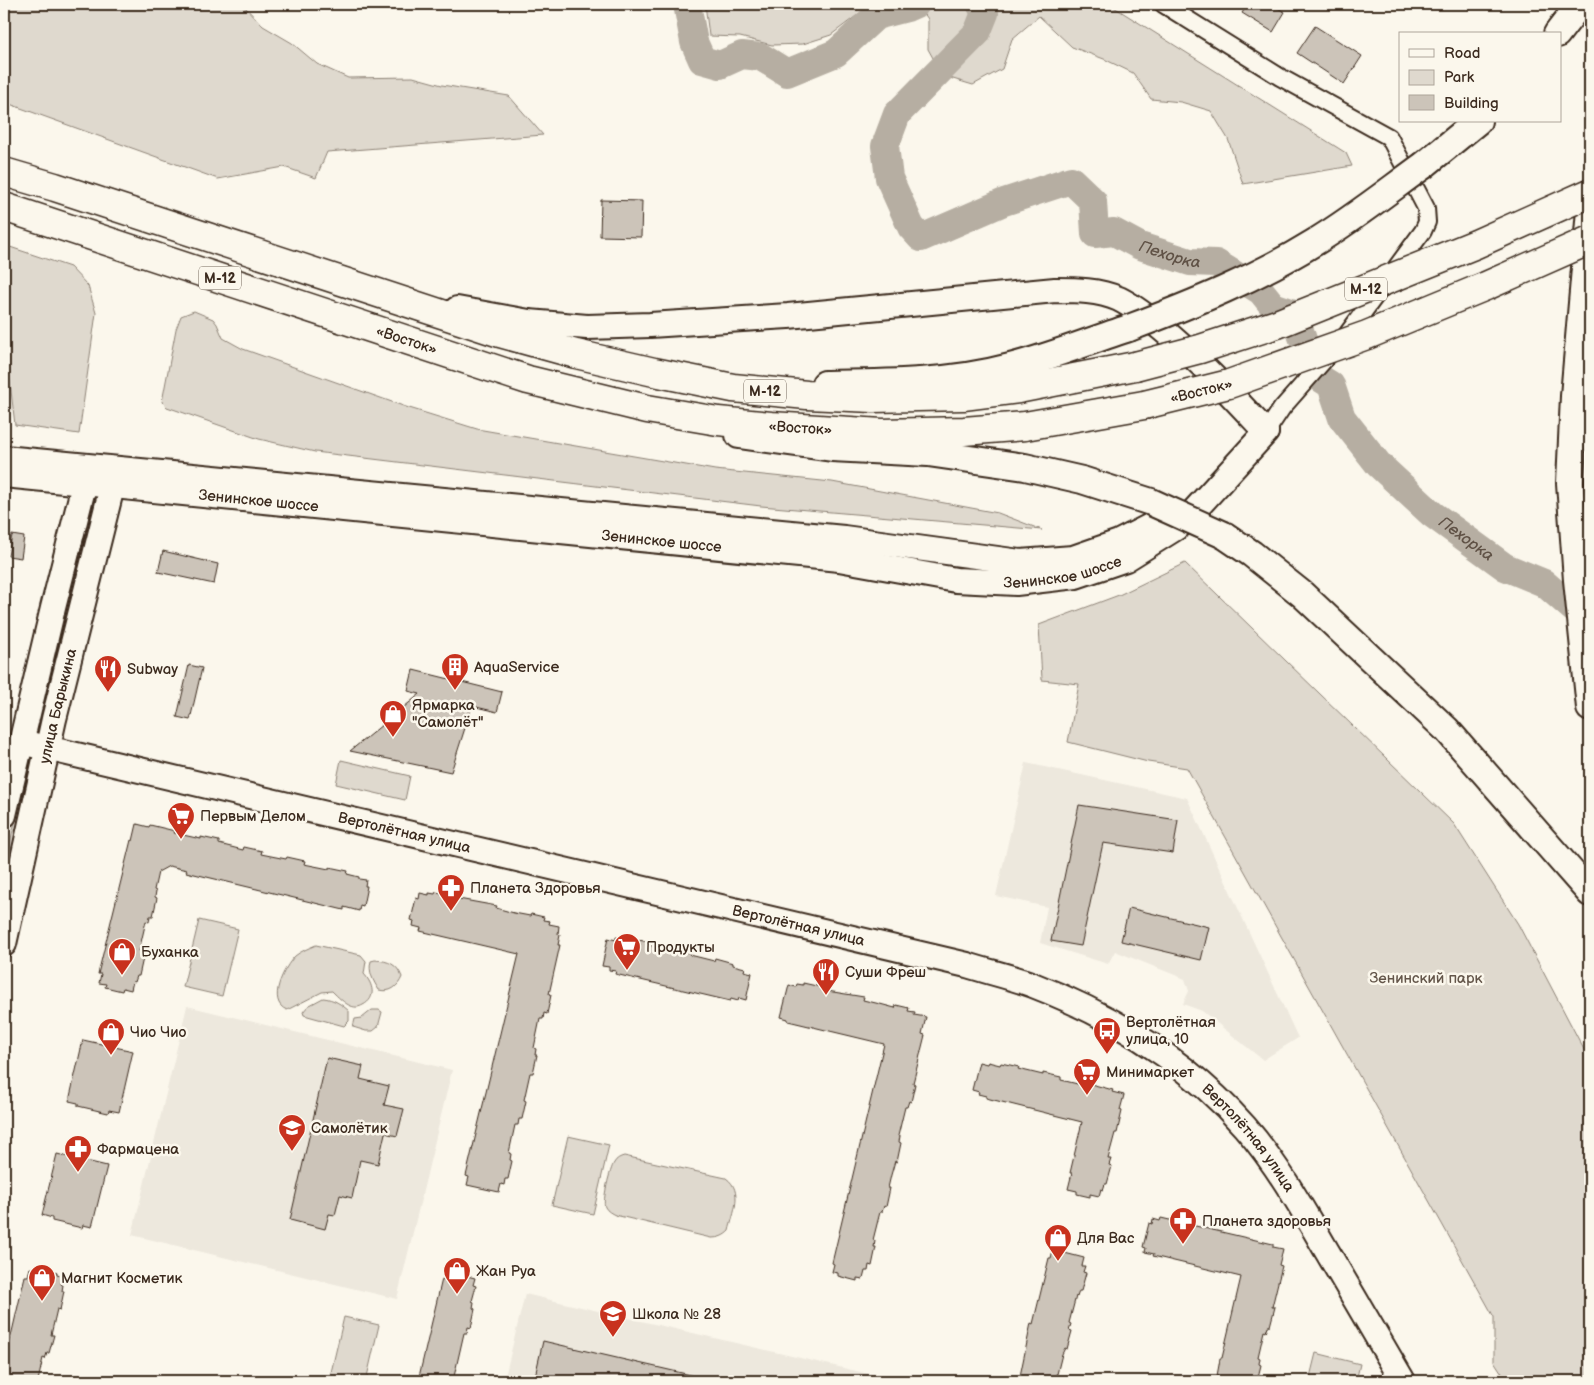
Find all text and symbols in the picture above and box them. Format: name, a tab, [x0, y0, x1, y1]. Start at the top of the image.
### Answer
legend	[1399, 32, 1562, 122]
text: Road	[1444, 44, 1480, 63]
text: Park	[1444, 68, 1475, 87]
text: Building	[1444, 94, 1499, 113]
water label: Пехорка	[1137, 237, 1201, 272]
road number: М-12	[199, 266, 241, 290]
road number: М-12	[1345, 278, 1387, 300]
street label: «Восток»	[373, 321, 440, 359]
street label: «Восток»	[1168, 374, 1234, 408]
road number: М-12	[744, 380, 786, 402]
street label: «Восток»	[768, 416, 833, 439]
street label: Зенинское шоссе	[198, 485, 320, 516]
water label: Пехорка	[1435, 512, 1497, 565]
street label: Зенинское шоссе	[601, 526, 723, 557]
street label: Зенинское шоссе	[1003, 552, 1124, 593]
street label: улица Барыкина	[35, 646, 81, 765]
building icon: AquaService	[440, 652, 470, 691]
restaurant icon: Subway	[93, 654, 123, 693]
place label: AquaService	[474, 658, 560, 677]
place label: Subway	[127, 660, 178, 679]
place label: Ярмарка "Самолёт"	[412, 696, 484, 732]
shop icon: Ярмарка "Самолёт"	[378, 699, 408, 738]
supermarket icon: Первым Делом	[166, 801, 196, 840]
place label: Первым Делом	[200, 807, 306, 826]
street label: Вертолётная улица	[336, 808, 473, 857]
pharmacy icon: Планета Здоровья	[436, 873, 466, 912]
place label: Планета Здоровья	[470, 879, 601, 898]
street label: Вертолётная улица	[731, 901, 867, 950]
supermarket icon: Продукты	[612, 932, 642, 971]
shop icon: Буханка	[107, 937, 137, 976]
place label: Продукты	[646, 938, 715, 957]
place label: Буханка	[141, 943, 199, 962]
restaurant icon: Суши Фреш	[811, 957, 841, 996]
place label: Суши Фреш	[845, 963, 926, 982]
park label: Зенинский парк	[1370, 969, 1482, 988]
place label: Вертолётная улица, 10	[1126, 1013, 1216, 1049]
bus stop icon: Вертолётная улица, 10	[1092, 1016, 1122, 1055]
shop icon: Чио Чио	[96, 1017, 126, 1056]
place label: Чио Чио	[130, 1023, 187, 1042]
supermarket icon: Минимаркет	[1072, 1057, 1102, 1096]
place label: Минимаркет	[1106, 1063, 1194, 1082]
street label: Вертолётная улица	[1198, 1079, 1299, 1196]
school or university icon: Самолётик	[277, 1113, 307, 1152]
place label: Самолётик	[311, 1119, 388, 1138]
pharmacy icon: Фармацена	[63, 1134, 93, 1173]
place label: Фармацена	[97, 1140, 179, 1159]
pharmacy icon: Планета здоровья	[1168, 1206, 1198, 1245]
place label: Планета здоровья	[1202, 1212, 1331, 1231]
shop icon: Для Вас	[1043, 1223, 1073, 1262]
place label: Для Вас	[1077, 1229, 1135, 1248]
shop icon: Жан Руа	[442, 1256, 472, 1295]
place label: Жан Руа	[476, 1262, 536, 1281]
shop icon: Магнит Косметик	[27, 1263, 57, 1302]
place label: Магнит Косметик	[61, 1269, 183, 1288]
school or university icon: Школа № 28	[598, 1299, 628, 1338]
place label: Школа № 28	[632, 1305, 721, 1324]

